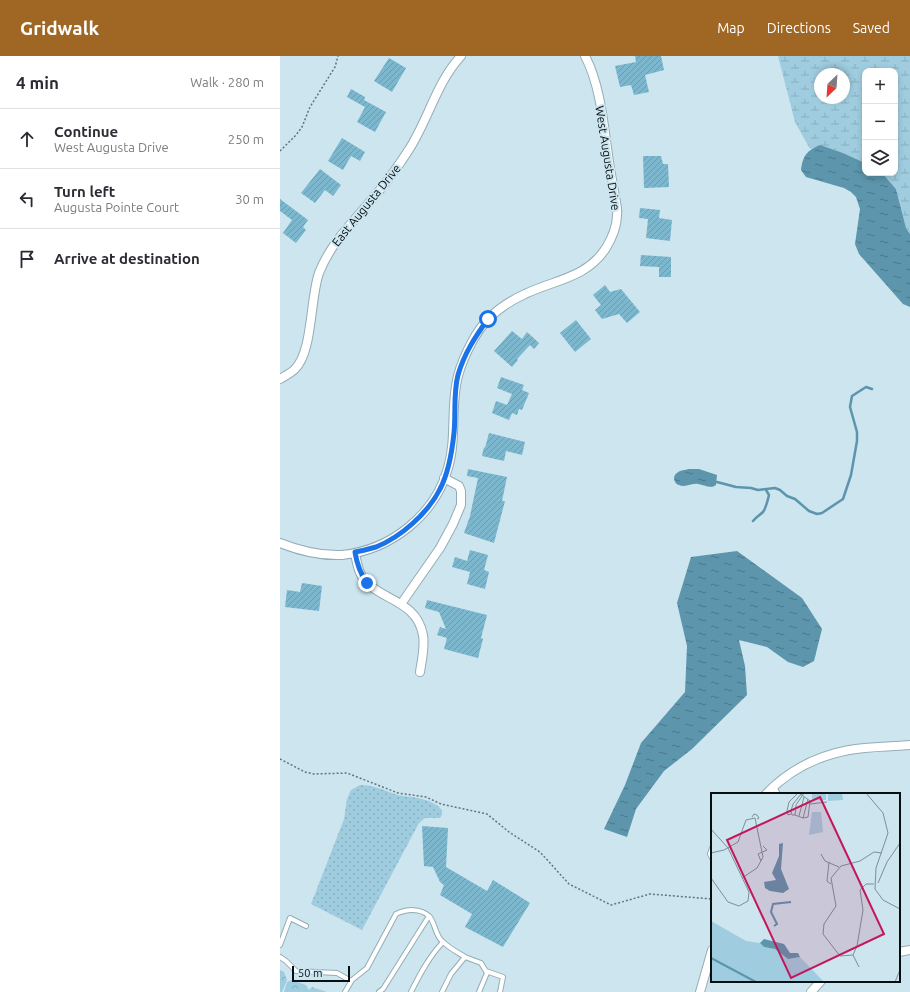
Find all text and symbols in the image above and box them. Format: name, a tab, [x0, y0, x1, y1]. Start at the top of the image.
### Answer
text: Gridwalk	[20, 17, 99, 39]
text: Map	[717, 20, 745, 36]
text: Directions	[767, 20, 831, 36]
text: Saved	[853, 20, 890, 36]
north arrow	[814, 68, 850, 104]
map controls	[862, 68, 898, 176]
button: +	[862, 68, 898, 104]
text: 4 min	[16, 73, 59, 92]
text: Walk · 280 m	[190, 75, 264, 89]
button: −	[862, 104, 898, 140]
street label: West Augusta Drive	[593, 105, 623, 211]
text: Continue	[54, 123, 118, 140]
icon: ahead	[16, 128, 38, 150]
text: 250 m	[228, 132, 264, 146]
text: West Augusta Drive	[54, 140, 169, 154]
button: layers	[862, 140, 898, 176]
street label: East Augusta Drive	[329, 162, 403, 248]
text: Turn left	[54, 183, 115, 200]
icon: left	[16, 188, 38, 210]
text: 30 m	[235, 192, 264, 206]
text: Augusta Pointe Court	[54, 200, 179, 214]
icon: arrive	[16, 248, 38, 270]
text: Arrive at destination	[54, 250, 200, 267]
route start	[479, 310, 497, 328]
route end	[358, 574, 376, 592]
inset map	[711, 793, 900, 982]
scale bar	[292, 964, 350, 983]
text: 50 m	[298, 967, 322, 979]

